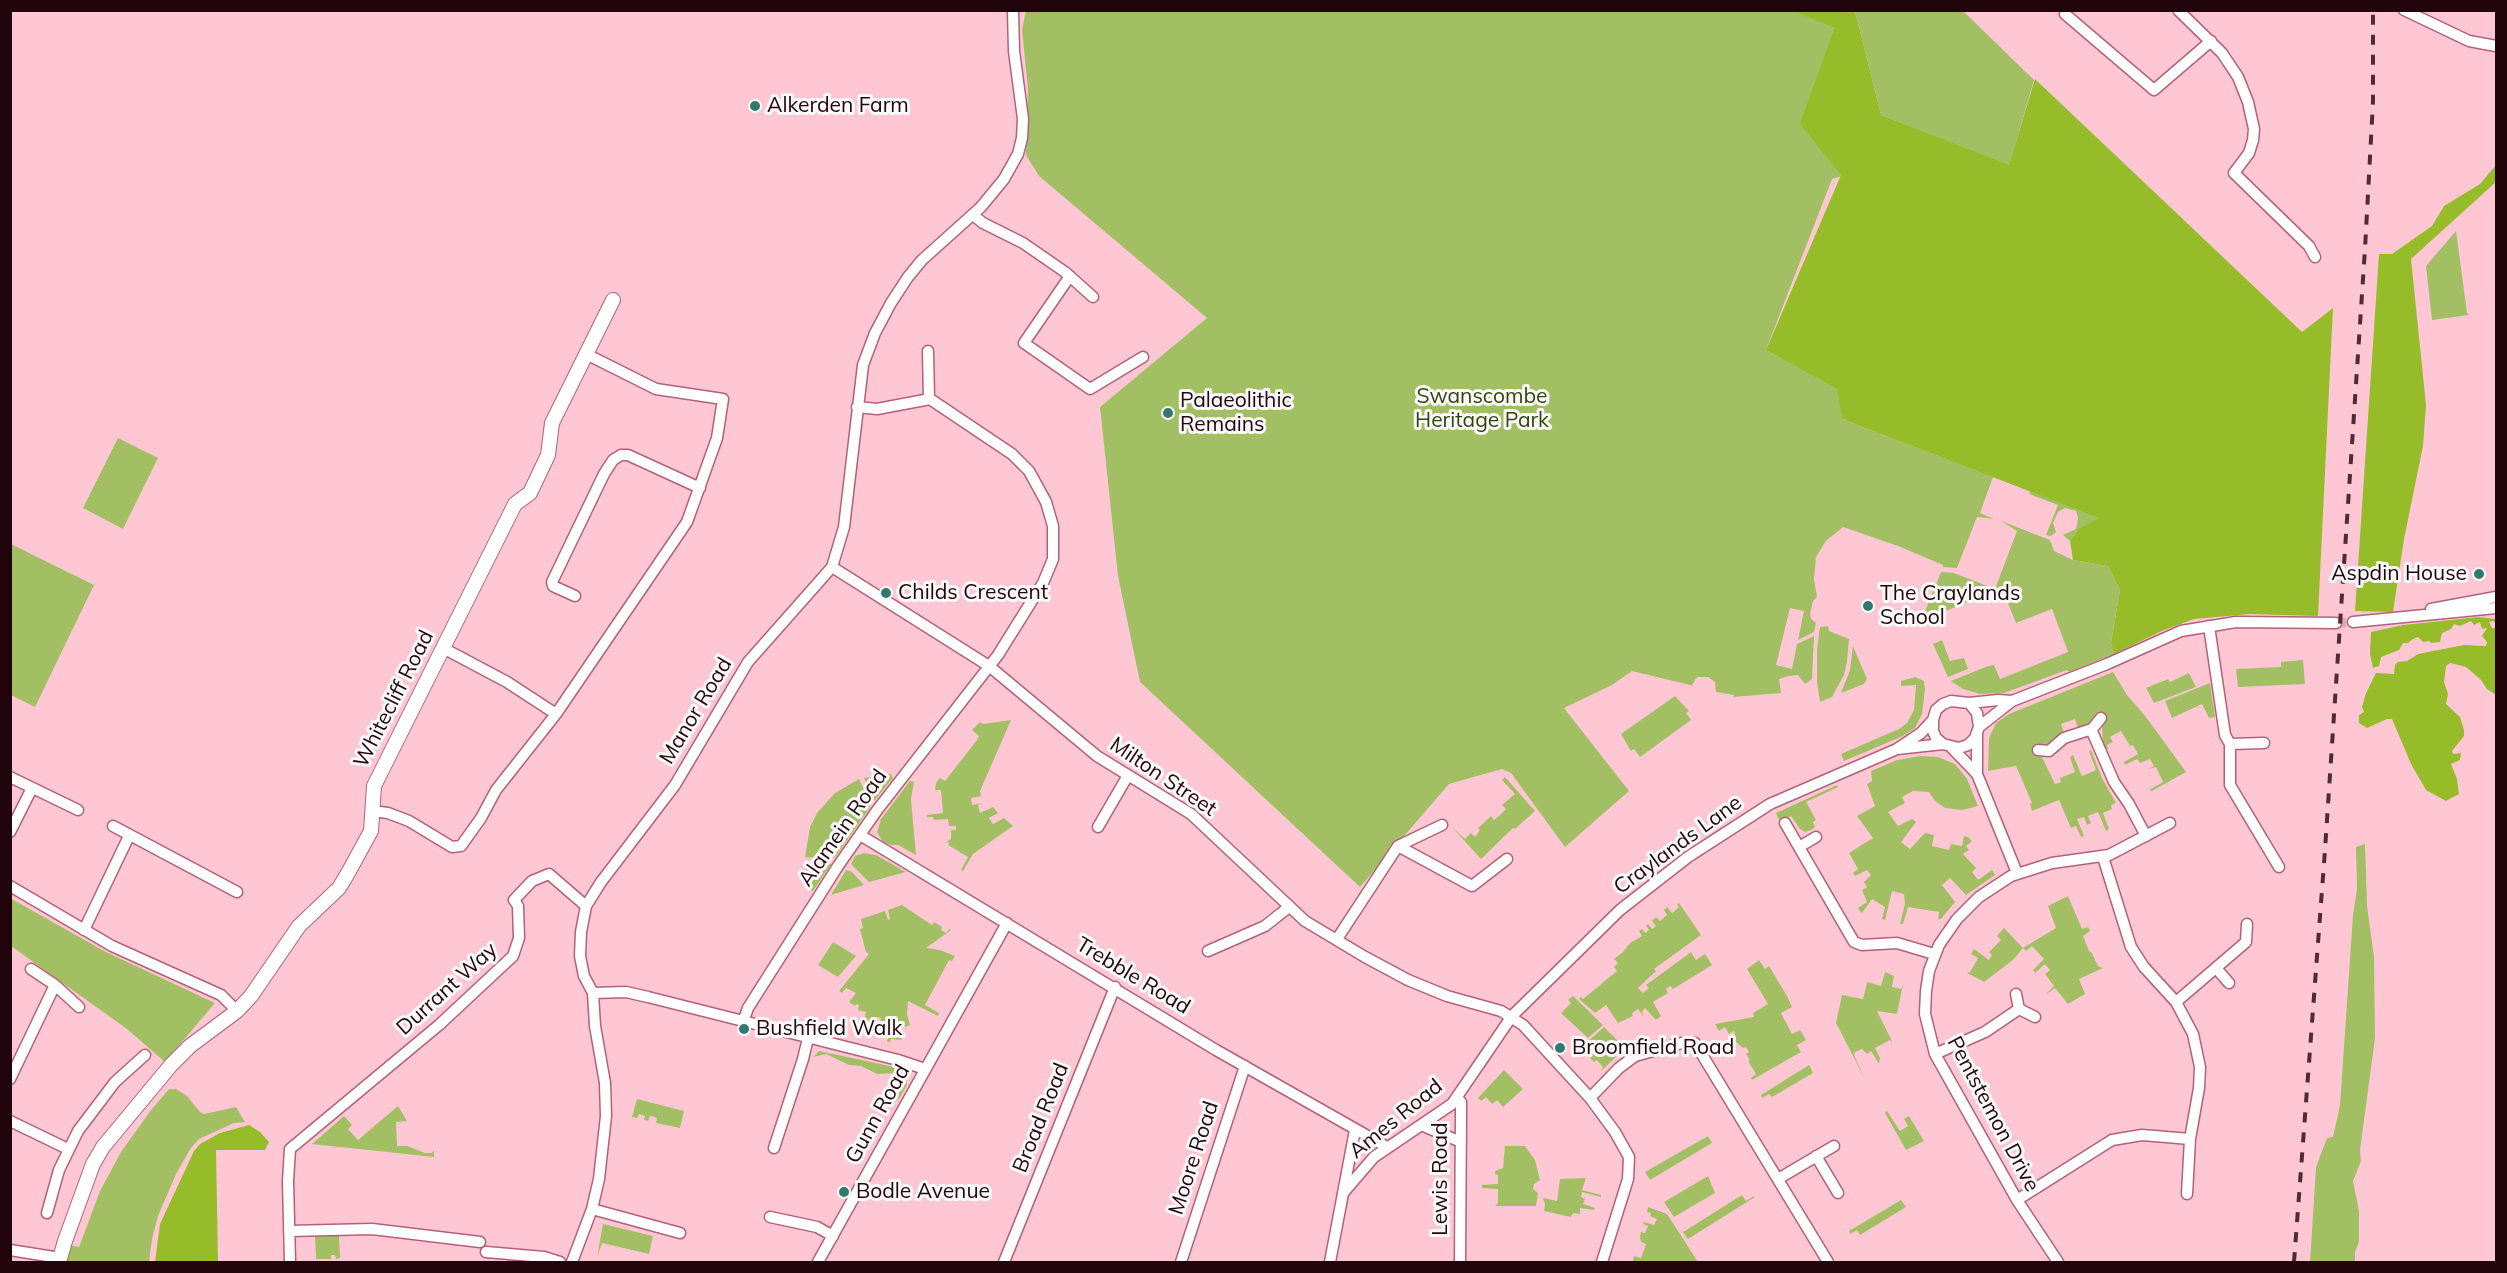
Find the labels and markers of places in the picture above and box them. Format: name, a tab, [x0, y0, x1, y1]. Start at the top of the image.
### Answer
place label: Alkerden Farm	[767, 93, 909, 119]
marker: Alkerden Farm	[748, 99, 762, 113]
place label: Palaeolithic Remains	[1180, 388, 1292, 438]
marker: Palaeolithic Remains	[1161, 406, 1175, 420]
place label: Aspdin House	[2331, 561, 2467, 587]
marker: Aspdin House	[2472, 567, 2486, 581]
place label: Childs Crescent	[898, 580, 1048, 606]
place label: The Craylands School	[1880, 581, 2020, 631]
marker: Childs Crescent	[879, 586, 893, 600]
marker: The Craylands School	[1861, 599, 1875, 613]
place label: Bushfield Walk	[756, 1016, 902, 1042]
marker: Bushfield Walk	[737, 1022, 751, 1036]
place label: Broomfield Road	[1572, 1035, 1734, 1061]
marker: Broomfield Road	[1553, 1041, 1567, 1055]
place label: Bodle Avenue	[856, 1179, 990, 1205]
marker: Bodle Avenue	[837, 1185, 851, 1199]

